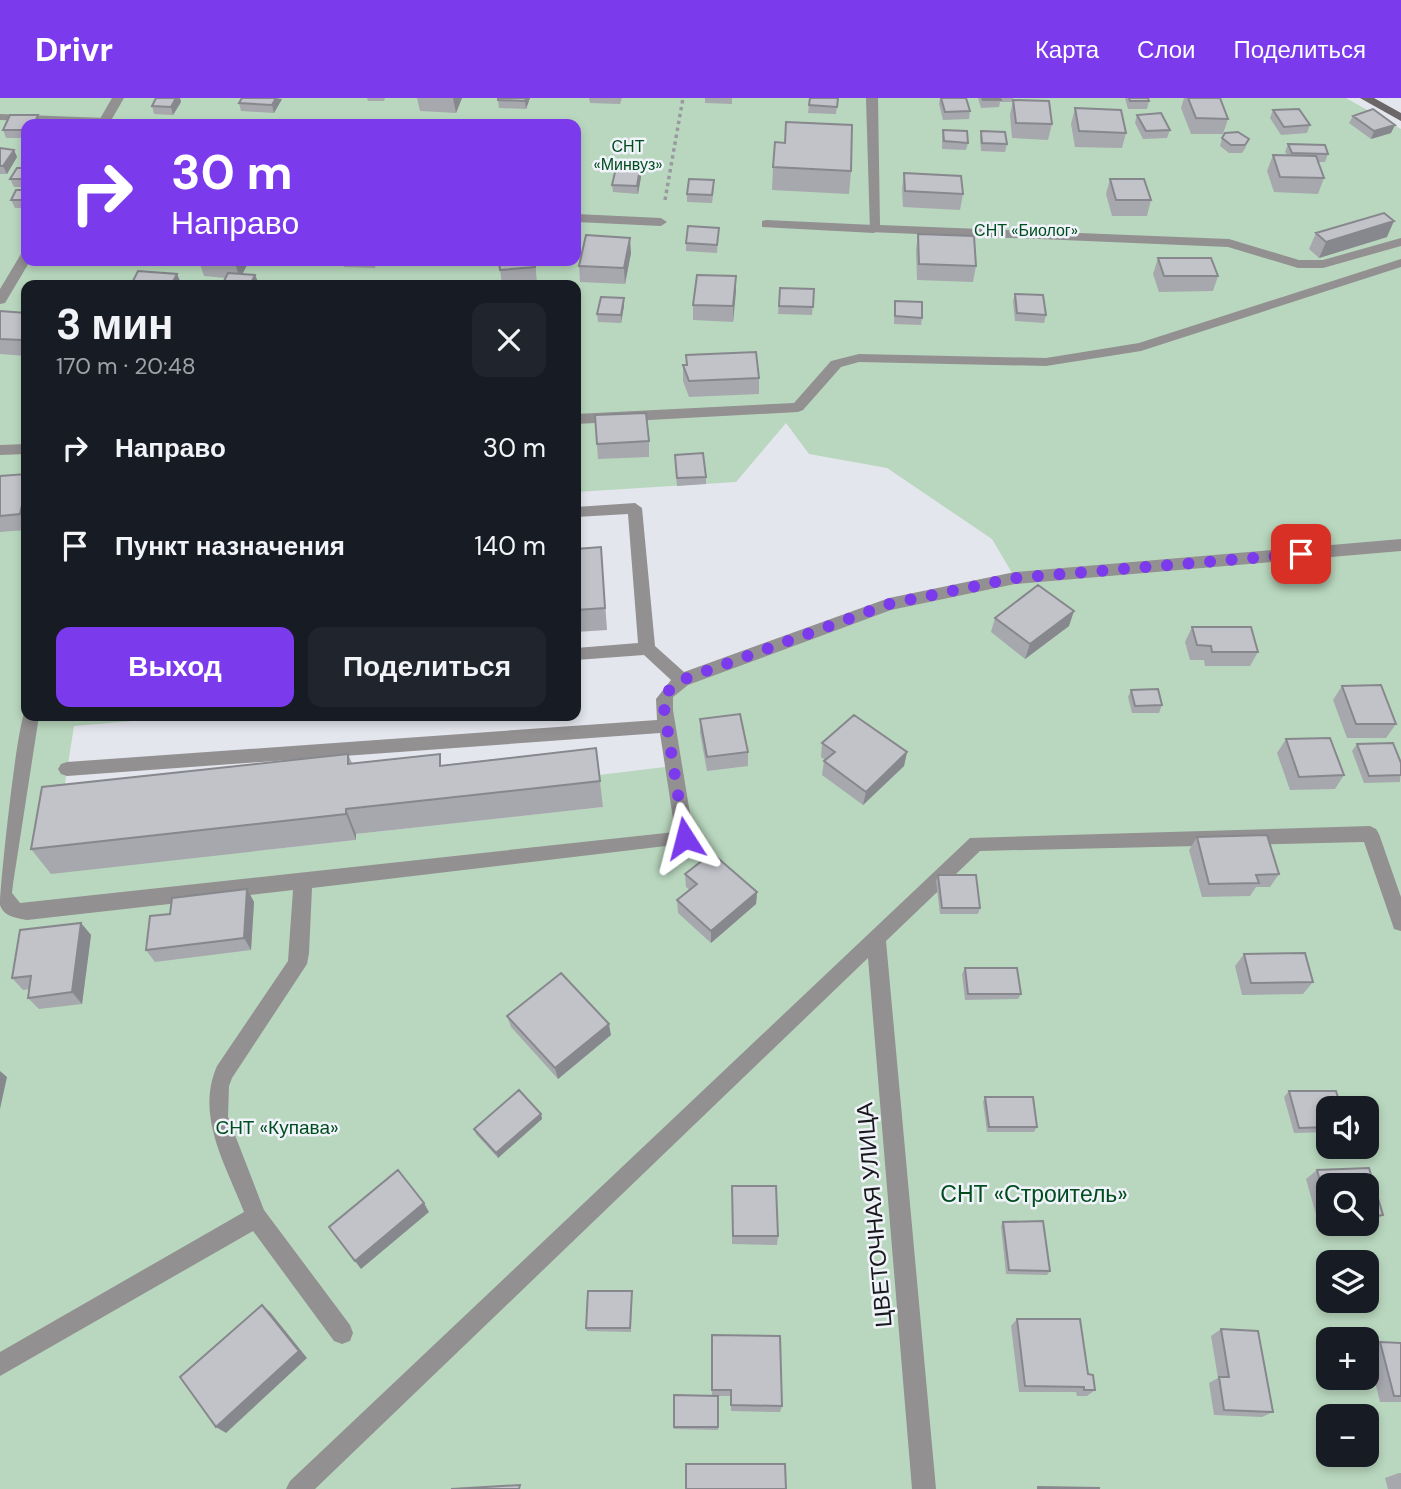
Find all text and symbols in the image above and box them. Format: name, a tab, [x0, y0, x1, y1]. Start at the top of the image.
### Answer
text: Drivr	[35, 28, 113, 71]
text: Карта	[1035, 34, 1099, 65]
text: Слои	[1137, 34, 1195, 65]
text: Поделиться	[1233, 34, 1366, 65]
park label: СНТ «Минвуз»	[593, 136, 663, 175]
text: 30 m	[171, 140, 293, 204]
icon: right	[56, 147, 147, 238]
text: Направо	[171, 202, 299, 244]
park label: СНТ «Биолог»	[974, 220, 1078, 241]
text: 3 мин	[56, 297, 173, 352]
button: close	[472, 303, 546, 377]
text: 170 m · 20:48	[56, 351, 196, 381]
icon: right	[56, 429, 94, 467]
text: Направо	[115, 431, 226, 465]
text: 30 m	[483, 431, 546, 465]
pin	[1271, 524, 1331, 584]
icon: arrive	[56, 527, 94, 565]
text: Пункт назначения	[115, 529, 345, 563]
text: 140 m	[474, 529, 546, 563]
icon: arrive	[1282, 535, 1320, 573]
button: Выход	[56, 627, 294, 707]
button: Поделиться	[308, 627, 546, 707]
position arrow	[648, 801, 722, 875]
map controls	[1316, 1096, 1379, 1467]
button: sound	[1316, 1096, 1379, 1159]
street label: ЦВЕТОЧНАЯ УЛИЦА	[849, 1101, 899, 1329]
park label: СНТ «Купава»	[215, 1115, 339, 1140]
button: search	[1316, 1173, 1379, 1236]
park label: СНТ «Строитель»	[940, 1179, 1128, 1209]
button: layers	[1316, 1250, 1379, 1313]
button: +	[1316, 1327, 1379, 1390]
button: −	[1316, 1404, 1379, 1467]

